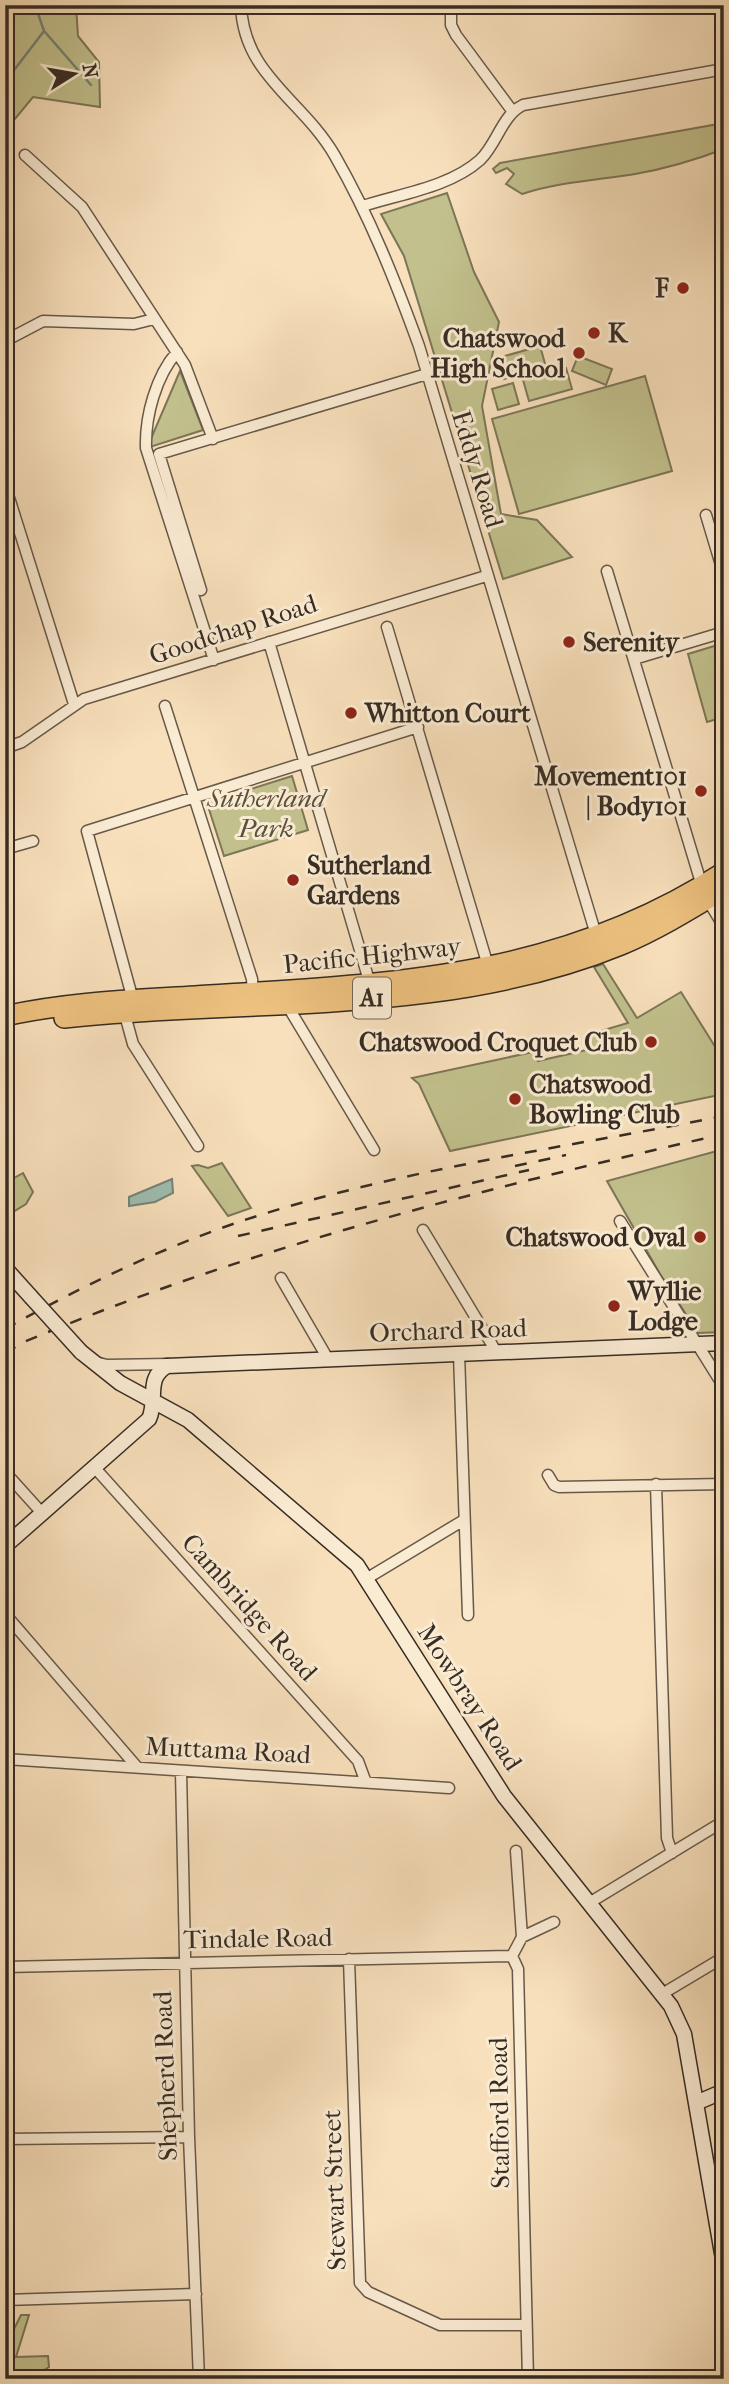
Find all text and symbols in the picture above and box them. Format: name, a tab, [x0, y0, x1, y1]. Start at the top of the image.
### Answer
north arrow	[38, 38, 108, 108]
text: N	[78, 62, 102, 81]
place label: F	[654, 273, 669, 304]
marker: F	[675, 280, 691, 296]
place label: K	[608, 318, 629, 349]
place label: Chatswood High School	[430, 323, 566, 384]
marker: K	[586, 325, 602, 341]
marker: Chatswood High School	[571, 345, 587, 361]
street label: Eddy Road	[445, 407, 510, 532]
street label: Goodchap Road	[145, 588, 322, 671]
place label: Serenity	[583, 627, 681, 658]
marker: Serenity	[561, 634, 577, 650]
place label: Whitton Court	[364, 698, 531, 729]
marker: Whitton Court	[343, 705, 359, 721]
place label: Movement101 | Body101	[534, 761, 687, 822]
park label: Sutherland Park	[206, 783, 329, 844]
marker: Movement101 | Body101	[693, 783, 709, 799]
place label: Sutherland Gardens	[307, 850, 432, 911]
marker: Sutherland Gardens	[285, 872, 301, 888]
street label: Pacific Highway	[282, 931, 464, 980]
road number: A1	[353, 978, 391, 1018]
place label: Chatswood Croquet Club	[359, 1027, 637, 1058]
marker: Chatswood Croquet Club	[643, 1034, 659, 1050]
place label: Chatswood Bowling Club	[529, 1069, 680, 1130]
marker: Chatswood Bowling Club	[507, 1091, 523, 1107]
place label: Chatswood Oval	[506, 1222, 687, 1253]
marker: Chatswood Oval	[692, 1229, 708, 1245]
place label: Wyllie Lodge	[627, 1276, 702, 1337]
marker: Wyllie Lodge	[606, 1298, 622, 1314]
street label: Orchard Road	[369, 1312, 528, 1349]
street label: Cambridge Road	[175, 1527, 324, 1688]
street label: Mowbray Road	[411, 1618, 529, 1777]
street label: Muttama Road	[144, 1731, 312, 1770]
street label: Tindale Road	[183, 1922, 334, 1955]
street label: Shepherd Road	[147, 1989, 184, 2162]
street label: Stafford Road	[483, 2036, 516, 2189]
street label: Stewart Street	[316, 2108, 353, 2271]

